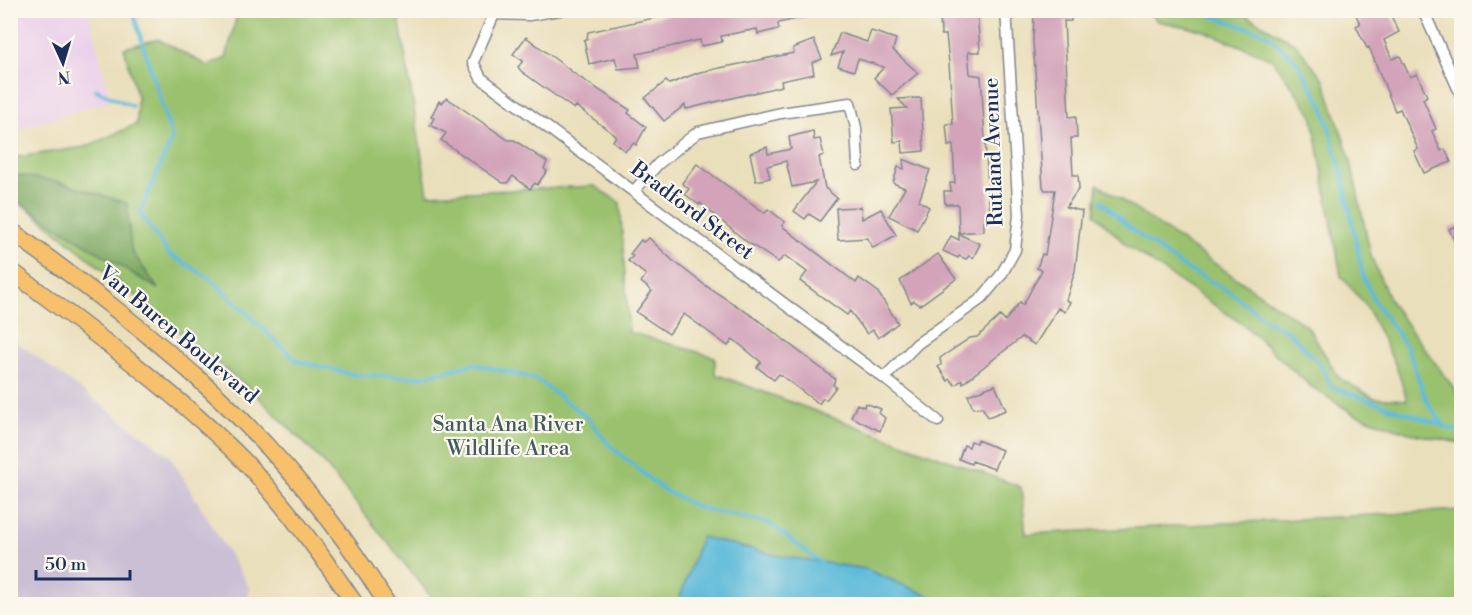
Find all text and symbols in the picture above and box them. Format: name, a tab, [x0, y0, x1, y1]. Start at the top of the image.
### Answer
north arrow	[33, 33, 93, 93]
text: N	[57, 67, 71, 87]
street label: Rutland Avenue	[978, 77, 1010, 227]
street label: Bradford Street	[624, 156, 759, 266]
street label: Van Buren Boulevard	[92, 260, 263, 410]
park label: Santa Ana River Wildlife Area	[432, 412, 584, 462]
scale bar	[36, 543, 130, 581]
text: 50 m	[45, 553, 87, 576]

